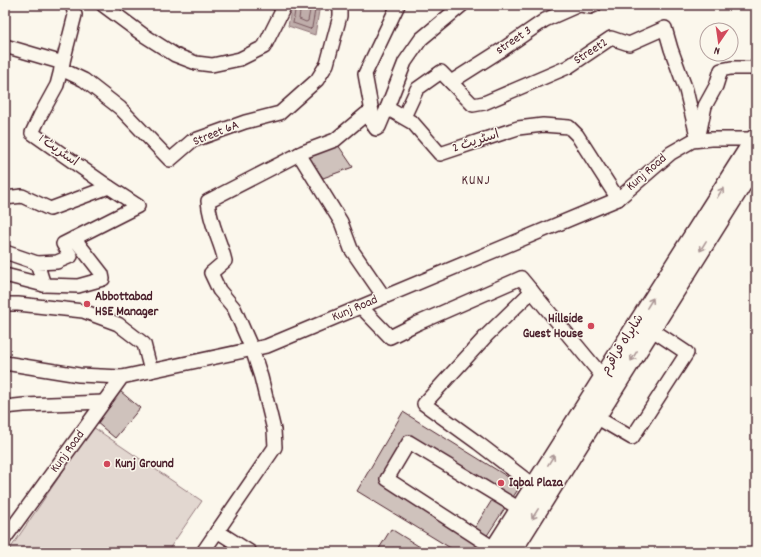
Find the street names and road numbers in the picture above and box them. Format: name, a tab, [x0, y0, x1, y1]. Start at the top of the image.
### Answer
street label: street 3	[492, 22, 536, 60]
street label: Street2	[570, 34, 612, 70]
street label: Street 6A	[190, 116, 242, 152]
street label: اسٹریٹ 2	[450, 125, 502, 159]
street label: اسٹریٹ 1	[34, 130, 82, 172]
street label: Kunj Road	[623, 150, 671, 196]
street label: Kunj Road	[329, 291, 381, 327]
street label: شاہراہ قراقرم	[597, 311, 649, 379]
street label: Kunj Road	[46, 427, 90, 477]

